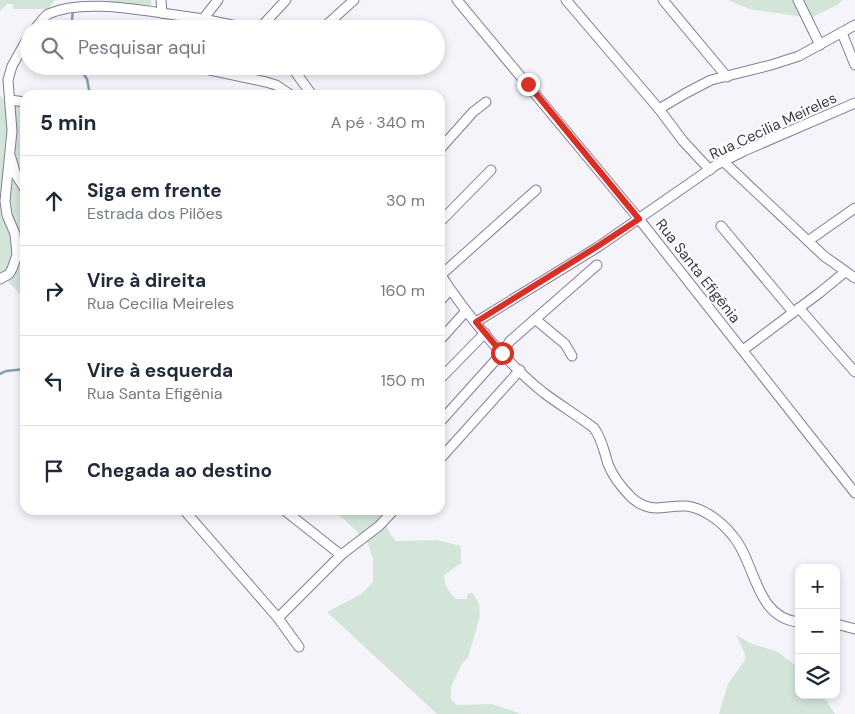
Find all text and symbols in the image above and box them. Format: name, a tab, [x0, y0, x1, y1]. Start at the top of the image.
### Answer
search box	[20, 20, 445, 75]
icon: search	[38, 34, 66, 62]
text: Pesquisar aqui	[78, 35, 206, 60]
route end	[517, 73, 540, 96]
street label: Rua Cecilia Meireles	[706, 88, 840, 164]
text: 5 min	[40, 109, 96, 137]
text: A pé · 340 m	[331, 112, 425, 133]
text: Siga em frente	[87, 178, 222, 203]
icon: ahead	[40, 187, 68, 215]
text: 30 m	[386, 190, 425, 211]
text: Estrada dos Pilões	[87, 203, 223, 224]
street label: Rua Santa Efigênia	[651, 215, 745, 327]
text: Vire à direita	[87, 268, 206, 293]
icon: right	[40, 277, 68, 305]
text: 160 m	[381, 280, 425, 301]
text: Rua Cecilia Meireles	[87, 293, 234, 314]
route start	[491, 342, 514, 365]
text: Vire à esquerda	[87, 358, 233, 383]
icon: left	[40, 367, 68, 395]
text: 150 m	[381, 370, 425, 391]
text: Rua Santa Efigênia	[87, 383, 223, 404]
icon: arrive	[40, 457, 68, 485]
text: Chegada ao destino	[87, 458, 272, 483]
map controls	[795, 564, 840, 699]
button: +	[795, 564, 840, 609]
button: −	[795, 609, 840, 654]
button: layers	[795, 654, 840, 699]

